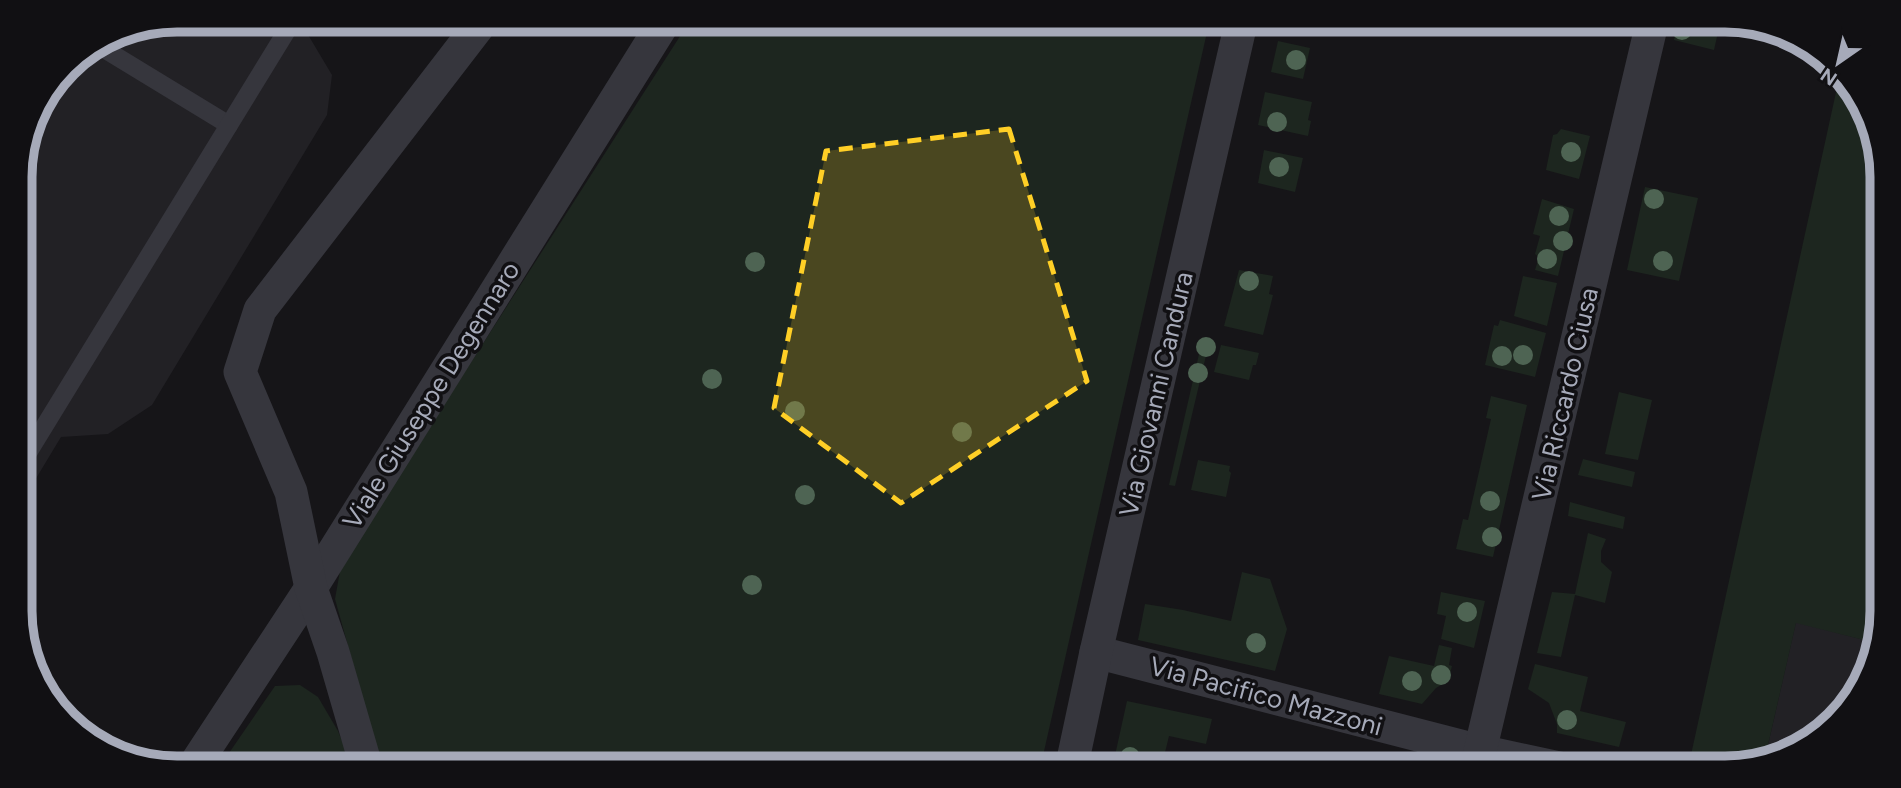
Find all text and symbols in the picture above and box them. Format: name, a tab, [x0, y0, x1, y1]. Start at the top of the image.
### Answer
north arrow	[1803, 28, 1873, 98]
text: N	[1816, 63, 1841, 90]
street label: Viale Giuseppe Degennaro	[335, 255, 527, 535]
street label: Via Giovanni Candura	[1112, 268, 1200, 520]
street label: Via Riccardo Ciusa	[1525, 284, 1605, 504]
street label: Via Pacifico Mazzoni	[1146, 650, 1386, 742]

